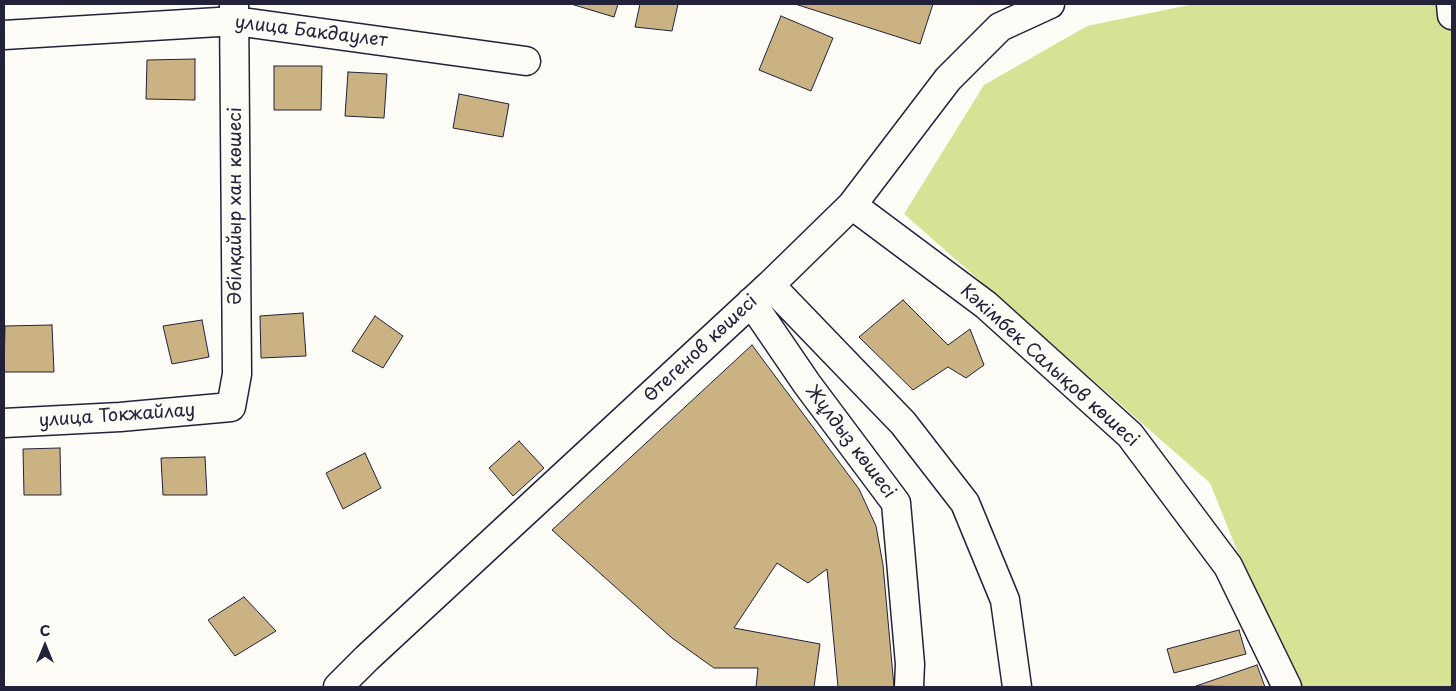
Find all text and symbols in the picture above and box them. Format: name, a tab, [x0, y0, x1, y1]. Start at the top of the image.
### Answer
street label: улица Бакдаулет	[233, 12, 389, 52]
street label: Әбілқайыр хан көшесі	[225, 107, 247, 305]
street label: Кәкімбек Салықов көшесі	[955, 280, 1143, 452]
street label: Өтегенов көшесі	[640, 291, 762, 407]
street label: Жұлдыз көшесі	[800, 381, 900, 503]
street label: улица Токжайлау	[38, 400, 196, 432]
text: С	[40, 620, 50, 641]
north arrow	[20, 621, 70, 671]

